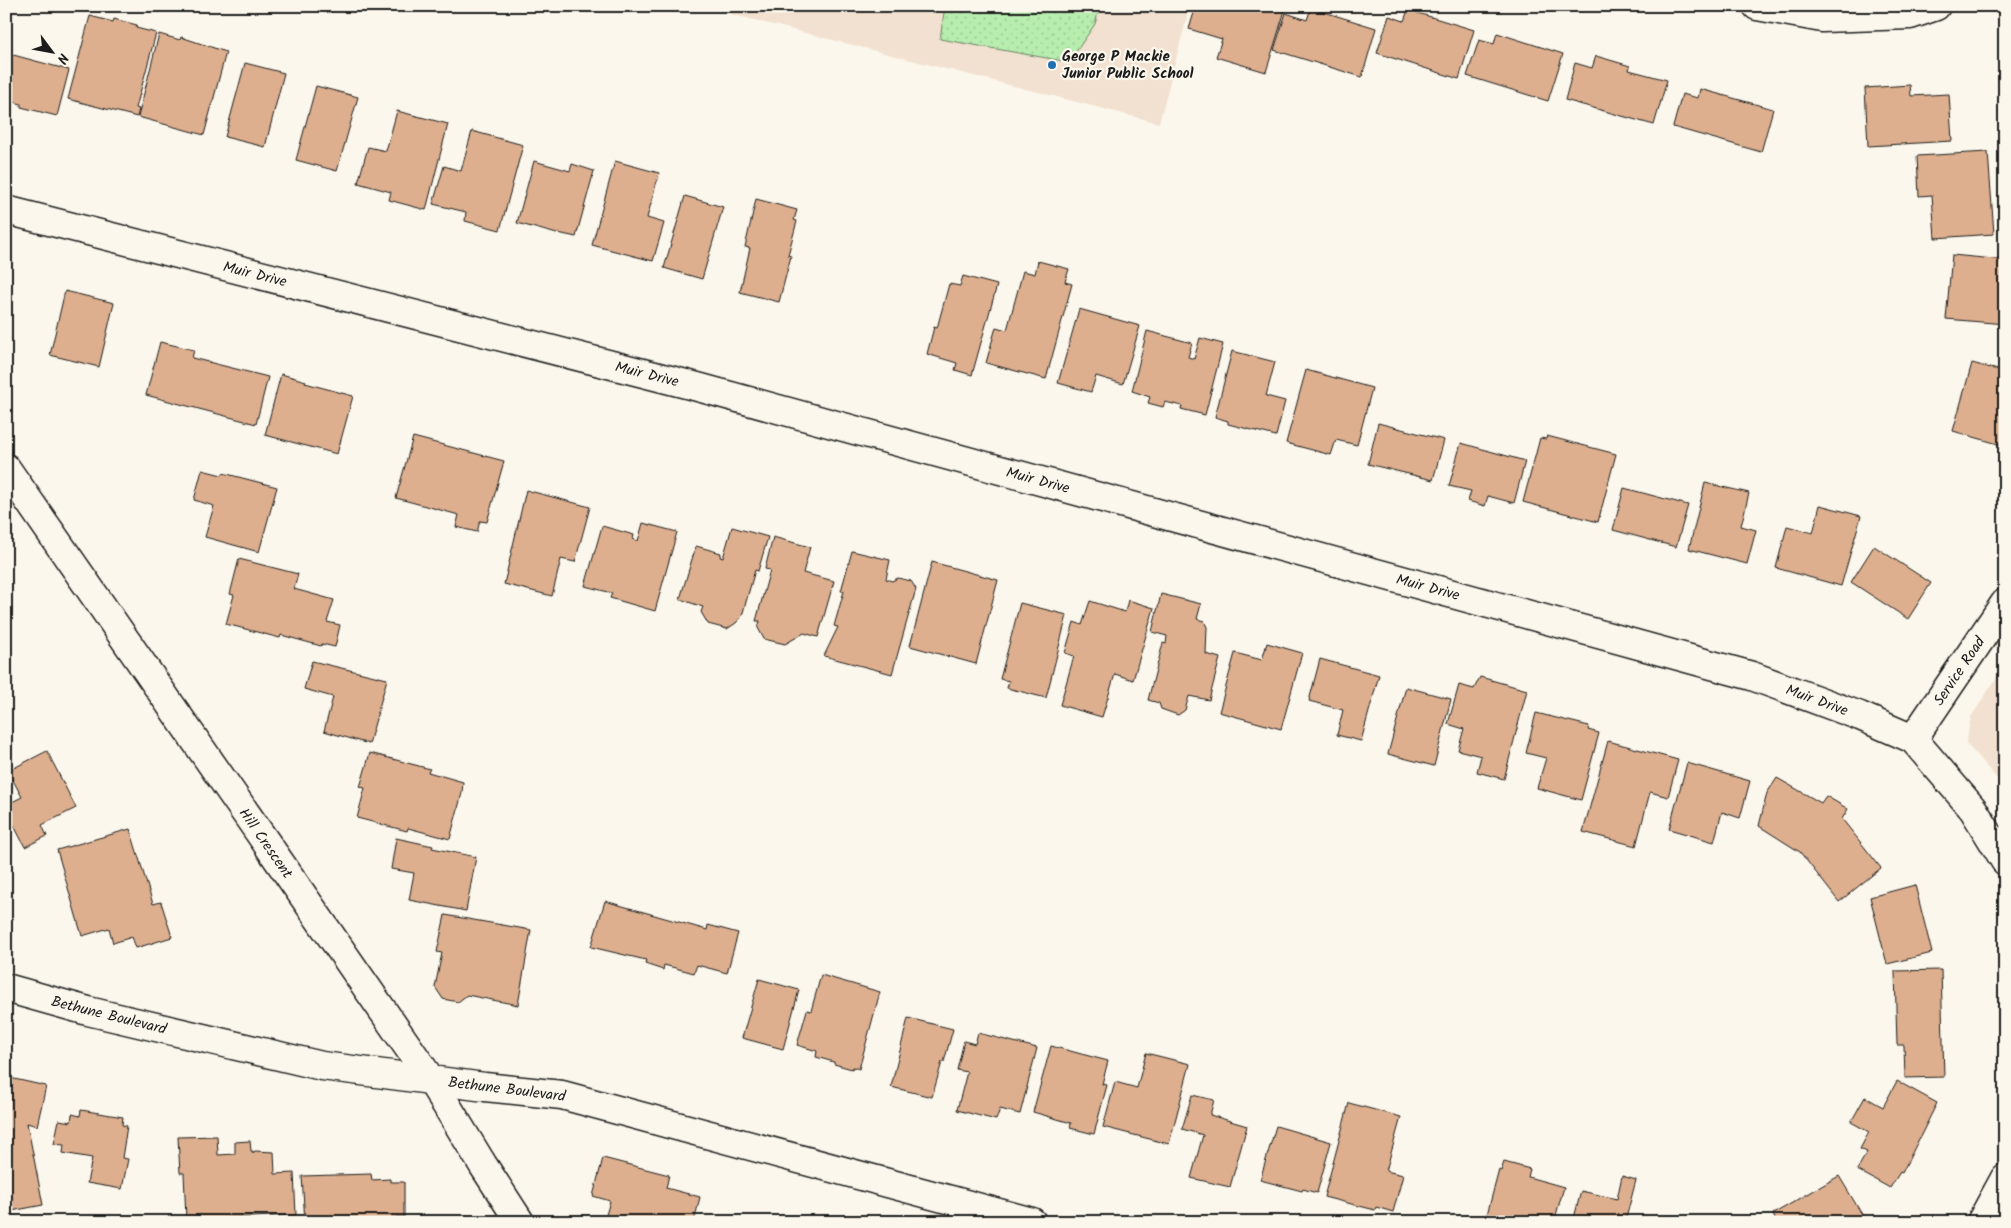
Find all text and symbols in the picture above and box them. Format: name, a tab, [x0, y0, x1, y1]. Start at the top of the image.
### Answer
north arrow	[28, 28, 78, 78]
place label: George P Mackie Junior Public School	[1062, 45, 1194, 86]
text: N	[50, 49, 74, 68]
marker: George P Mackie Junior Public School	[1046, 59, 1058, 71]
street label: Muir Drive	[220, 255, 289, 295]
street label: Muir Drive	[612, 355, 681, 395]
street label: Muir Drive	[1003, 461, 1072, 501]
street label: Muir Drive	[1393, 568, 1462, 608]
street label: Service Road	[1928, 632, 1992, 711]
street label: Muir Drive	[1782, 679, 1851, 723]
street label: Hill Crescent	[232, 803, 298, 884]
street label: Bethune Boulevard	[49, 990, 169, 1042]
street label: Bethune Boulevard	[447, 1071, 567, 1109]

